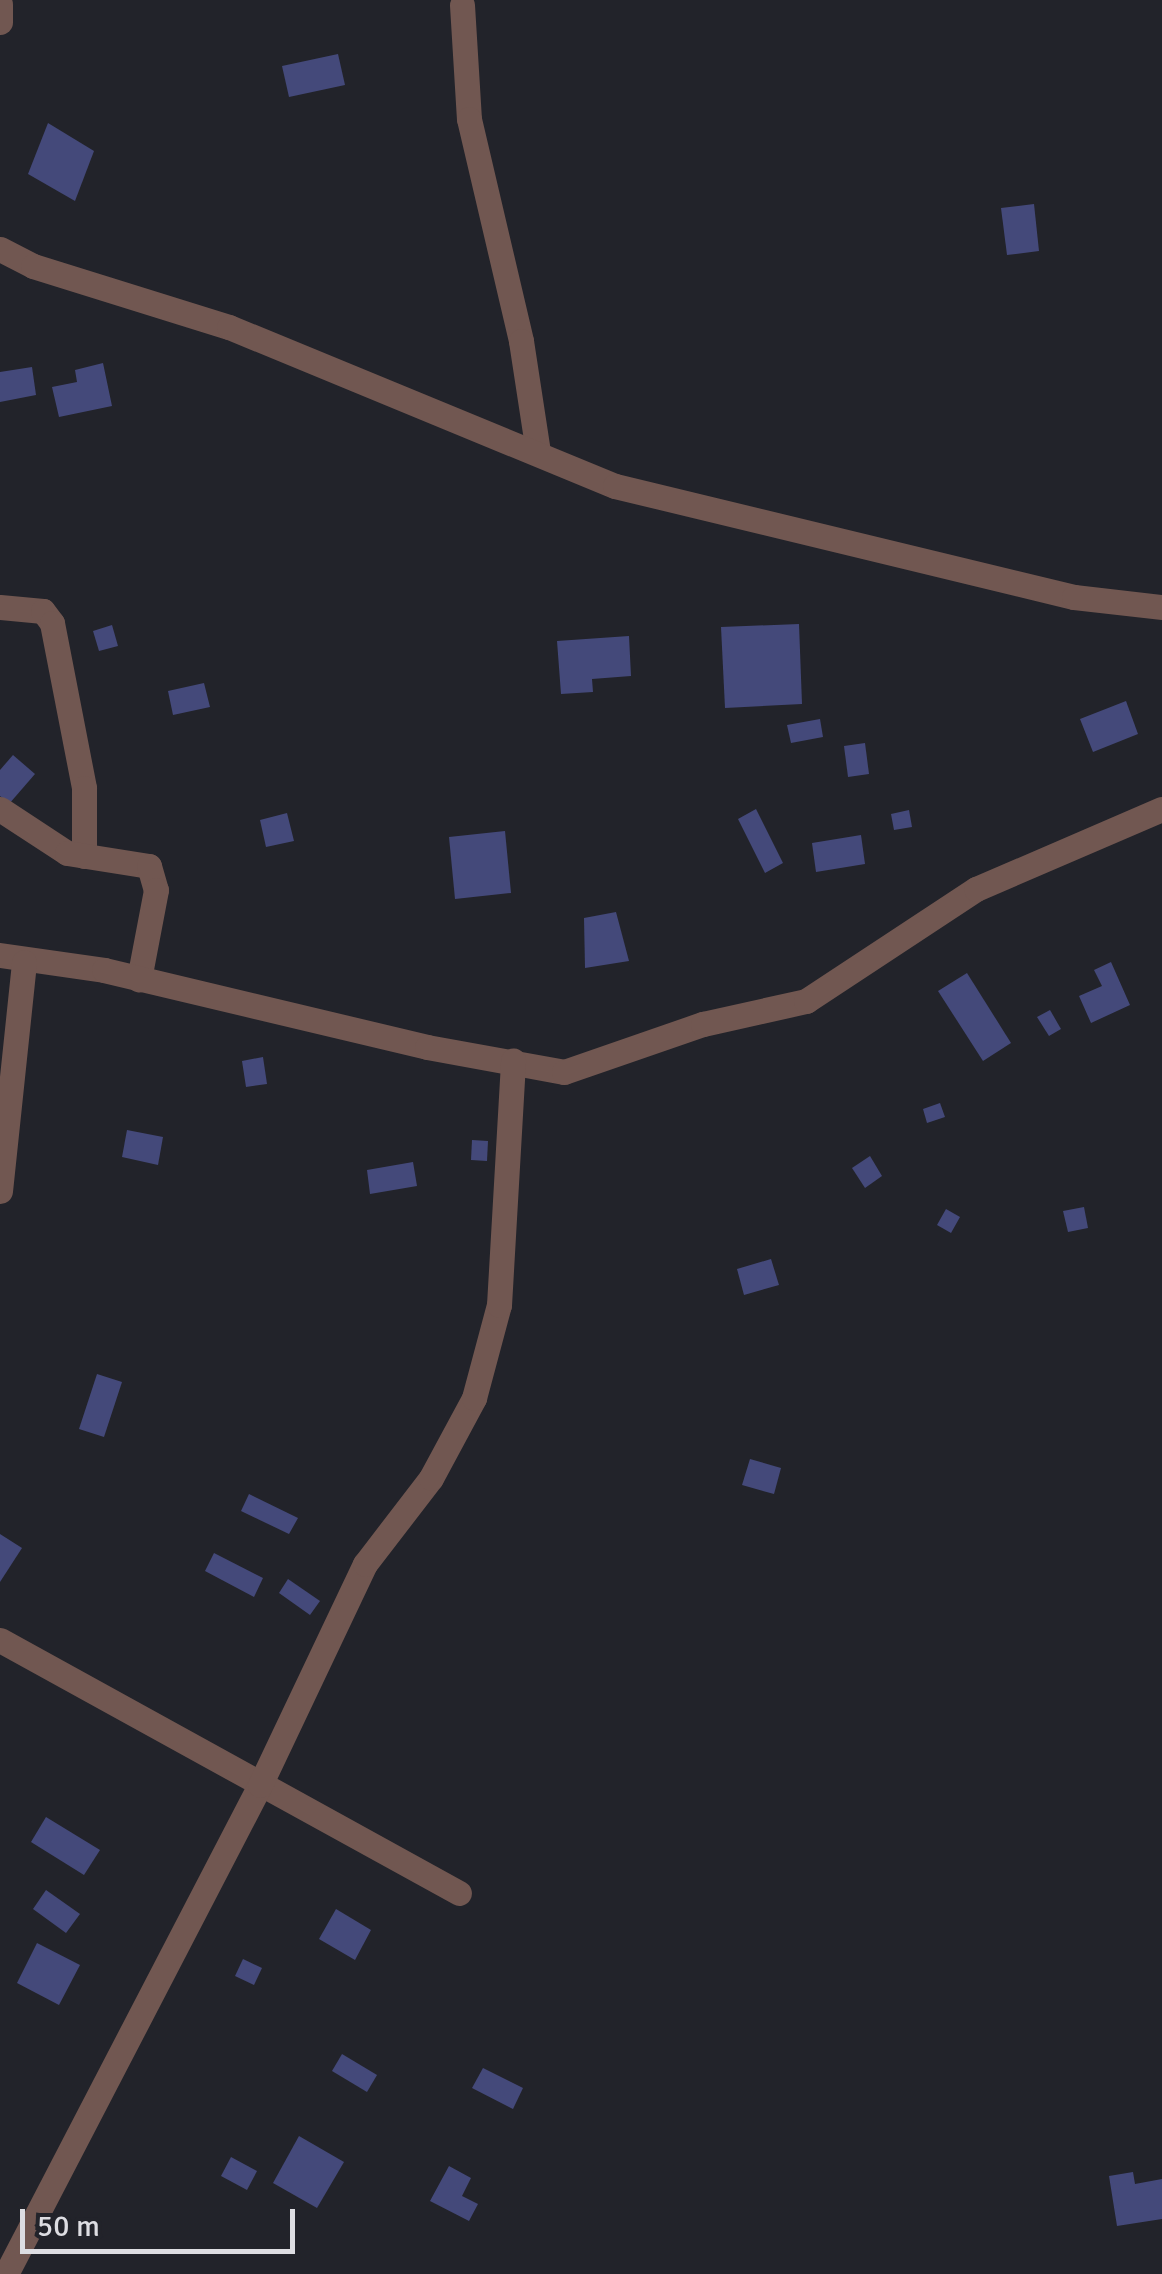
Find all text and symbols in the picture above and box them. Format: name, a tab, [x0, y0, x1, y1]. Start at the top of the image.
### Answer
scale bar	[25, 2189, 300, 2251]
text: 50 m	[37, 2208, 100, 2245]

